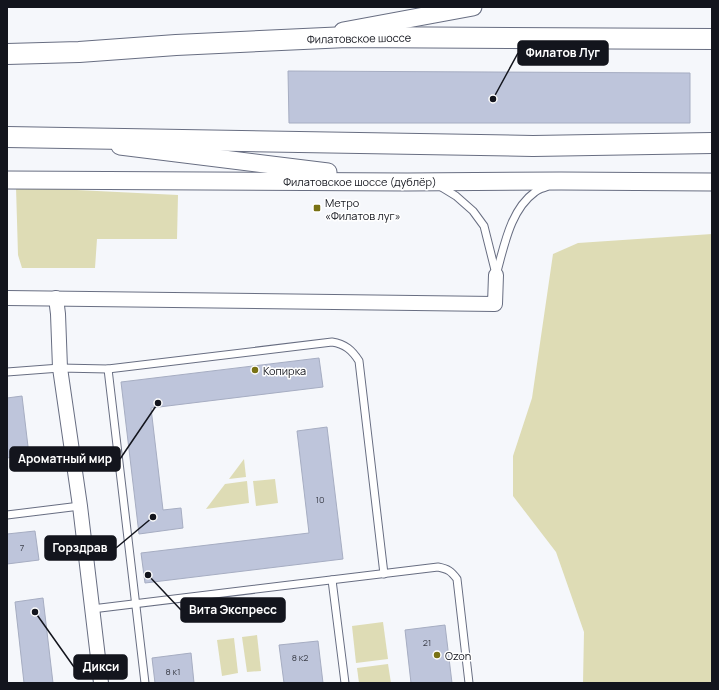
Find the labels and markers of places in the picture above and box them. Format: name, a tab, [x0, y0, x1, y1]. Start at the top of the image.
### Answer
callout: Филатов Луг	[518, 41, 608, 65]
place label: Метро «Филатов луг»	[325, 195, 401, 223]
marker: Метро «Филатов луг»	[312, 203, 322, 213]
place label: Копирка	[263, 363, 306, 378]
marker: Копирка	[250, 365, 260, 375]
callout: Ароматный мир	[10, 447, 120, 471]
callout: Горздрав	[45, 536, 116, 560]
callout: Вита Экспресс	[181, 598, 285, 622]
place label: Ozon	[445, 648, 471, 663]
marker: Ozon	[432, 650, 442, 660]
callout: Дикси	[74, 655, 127, 679]

